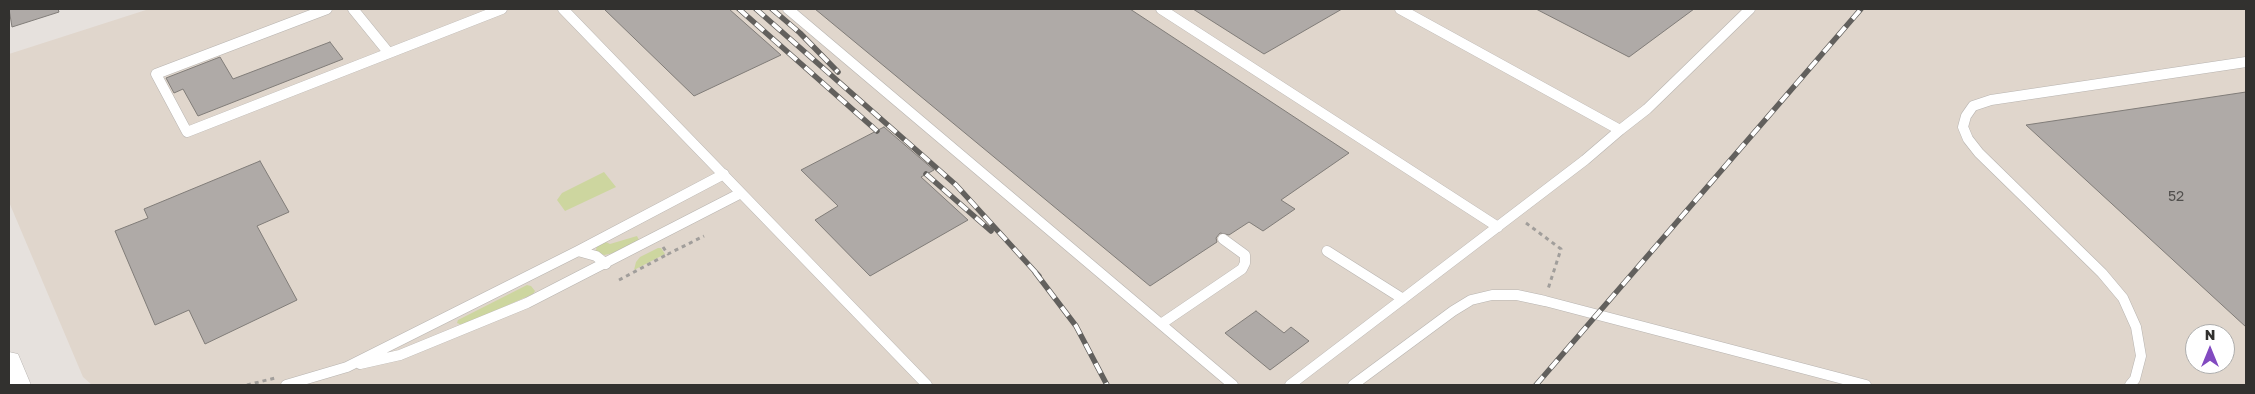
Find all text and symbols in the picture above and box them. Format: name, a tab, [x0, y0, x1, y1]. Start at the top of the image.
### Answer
house number: 52	[2168, 189, 2184, 205]
north arrow	[2185, 324, 2235, 374]
text: N	[2205, 326, 2215, 343]

